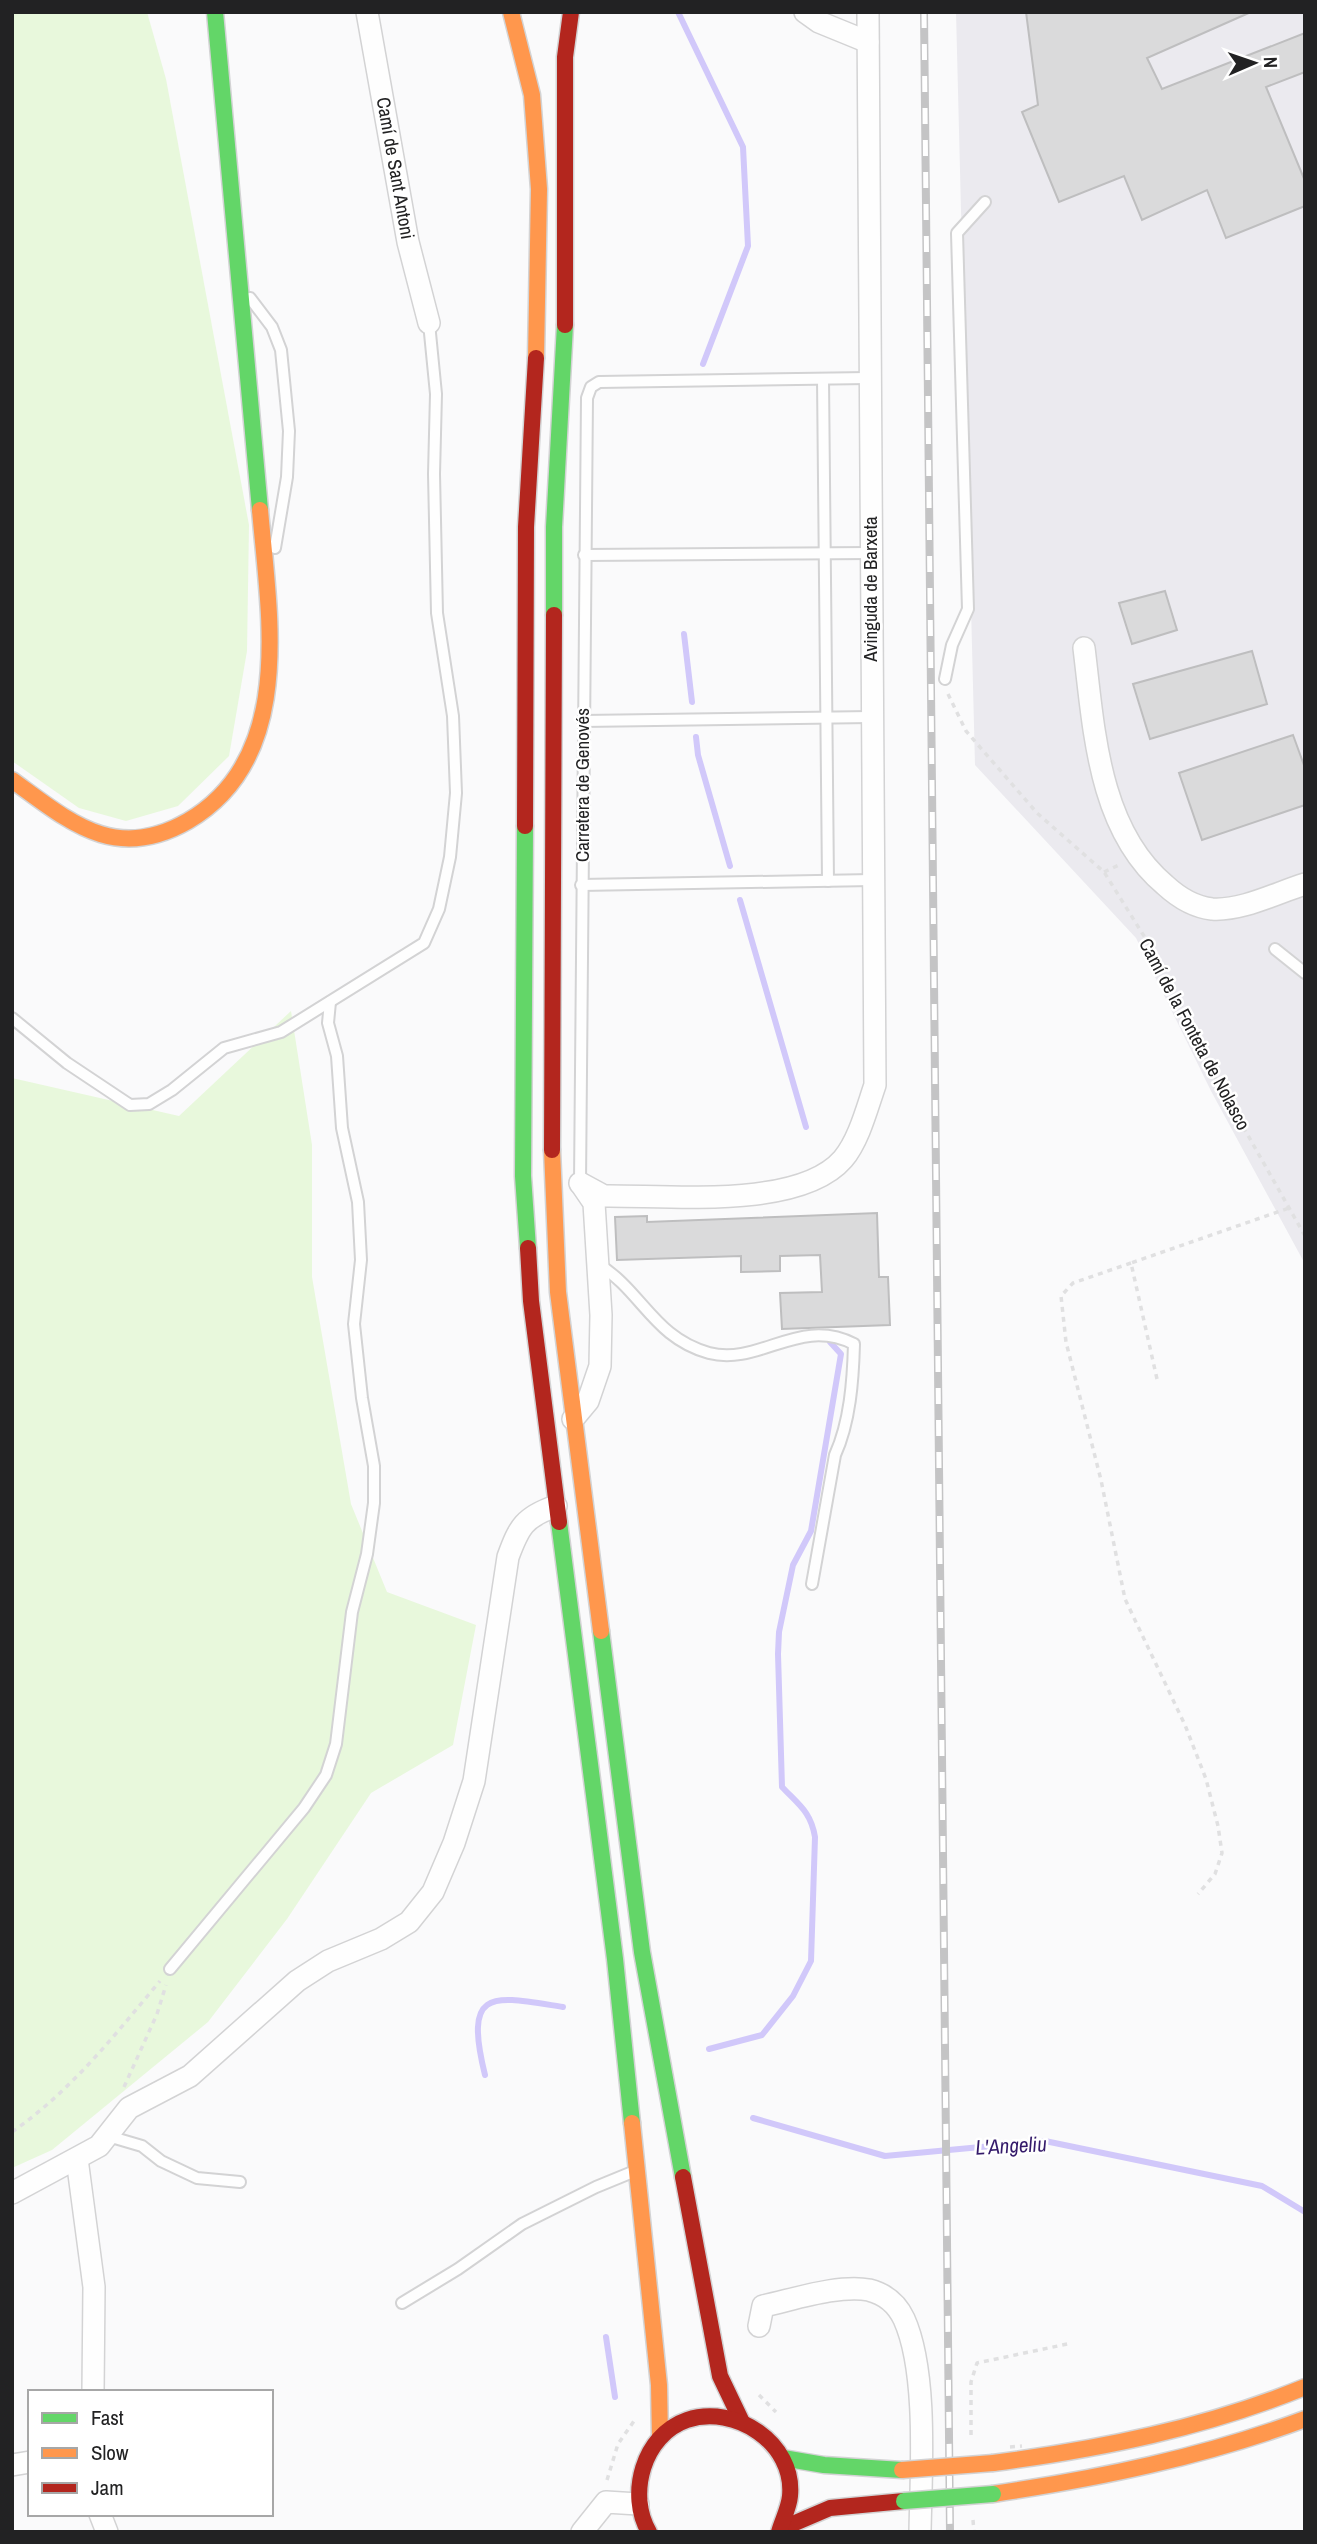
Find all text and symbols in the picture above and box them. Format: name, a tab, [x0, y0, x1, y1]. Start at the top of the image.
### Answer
north arrow	[1219, 28, 1289, 98]
text: N	[1258, 56, 1284, 68]
street label: Camí de Sant Antoni	[371, 95, 421, 241]
street label: Avinguda de Barxeta	[857, 516, 883, 663]
street label: Carretera de Genovés	[569, 708, 595, 862]
street label: Camí de la Fonteta de Nolasco	[1133, 933, 1257, 1135]
water label: L'Angeliu	[975, 2129, 1048, 2162]
legend	[28, 2390, 273, 2516]
text: Fast	[91, 2403, 124, 2432]
text: Slow	[91, 2438, 129, 2467]
text: Jam	[91, 2473, 124, 2502]

